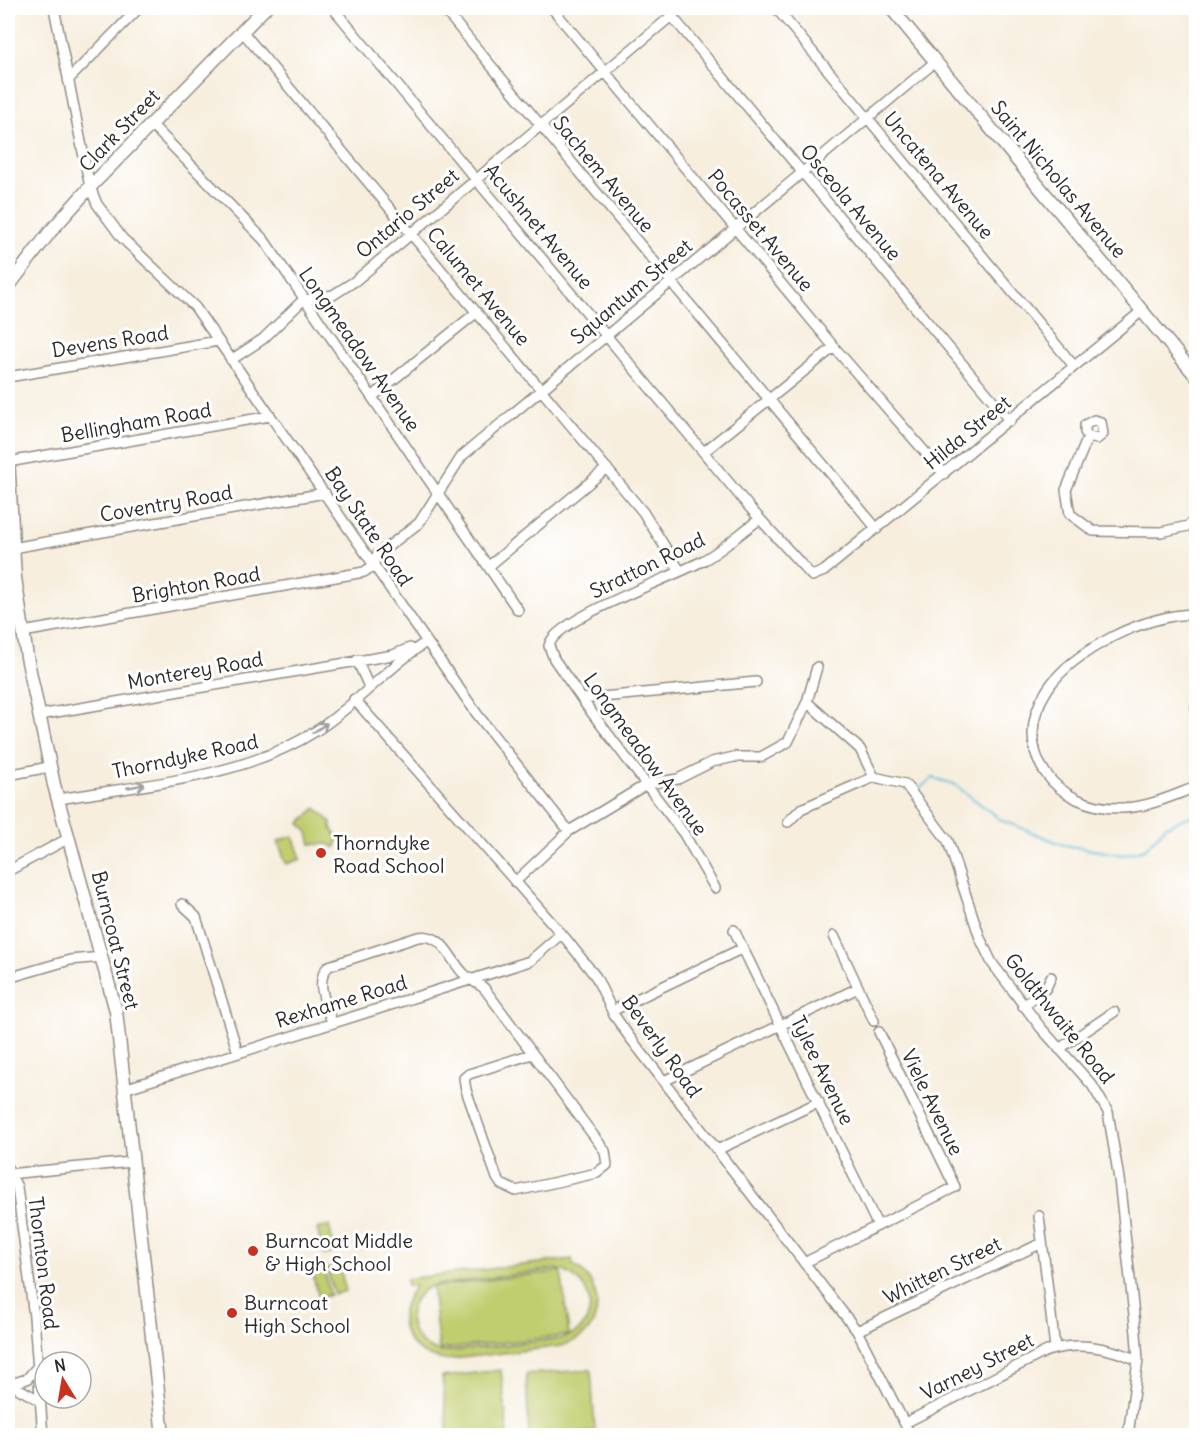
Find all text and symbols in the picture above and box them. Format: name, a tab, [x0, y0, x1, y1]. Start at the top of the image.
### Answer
street label: Clark Street	[73, 83, 165, 177]
street label: Saint Nicholas Avenue	[986, 95, 1132, 263]
street label: Uncatena Avenue	[878, 106, 1000, 244]
street label: Sachem Avenue	[548, 111, 660, 237]
street label: Osceola Avenue	[795, 139, 907, 265]
street label: Acushnet Avenue	[479, 158, 599, 294]
street label: Ontario Street	[350, 162, 464, 263]
street label: Pocasset Avenue	[703, 164, 819, 296]
street label: Calumet Avenue	[422, 221, 536, 351]
street label: Squantum Street	[565, 233, 697, 349]
street label: Longmeadow Avenue	[294, 262, 426, 436]
street label: Devens Road	[50, 319, 170, 363]
street label: Hilda Street	[918, 389, 1016, 475]
street label: Bellingham Road	[59, 396, 213, 448]
street label: Bay State Road	[320, 462, 418, 591]
street label: Coventry Road	[98, 479, 234, 527]
street label: Stratton Road	[585, 526, 709, 604]
street label: Brighton Road	[130, 560, 262, 608]
street label: Monterey Road	[125, 646, 265, 694]
street label: Longmeadow Avenue	[579, 668, 713, 840]
one-way arrow	[311, 722, 328, 734]
street label: Thorndyke Road	[110, 728, 260, 784]
one-way arrow	[126, 780, 145, 791]
place label: Thorndyke Road School	[333, 830, 444, 878]
marker: Thorndyke Road School	[314, 846, 328, 860]
street label: Burncoat Street	[87, 868, 145, 1012]
street label: Goldthwaite Road	[1000, 948, 1120, 1088]
street label: Rexhame Road	[272, 969, 410, 1033]
street label: Beverly Road	[617, 990, 708, 1102]
street label: Tylee Avenue	[786, 1011, 860, 1129]
street label: Viele Avenue	[897, 1045, 969, 1159]
street label: Thornton Road	[23, 1195, 65, 1331]
place label: Burncoat Middle & High School	[265, 1228, 413, 1276]
street label: Whitten Street	[879, 1231, 1005, 1309]
marker: Burncoat Middle & High School	[246, 1244, 260, 1258]
place label: Burncoat High School	[244, 1290, 350, 1338]
marker: Burncoat High School	[225, 1306, 239, 1320]
street label: Varney Street	[916, 1327, 1038, 1405]
north arrow	[33, 1350, 93, 1410]
text: N	[53, 1354, 67, 1376]

